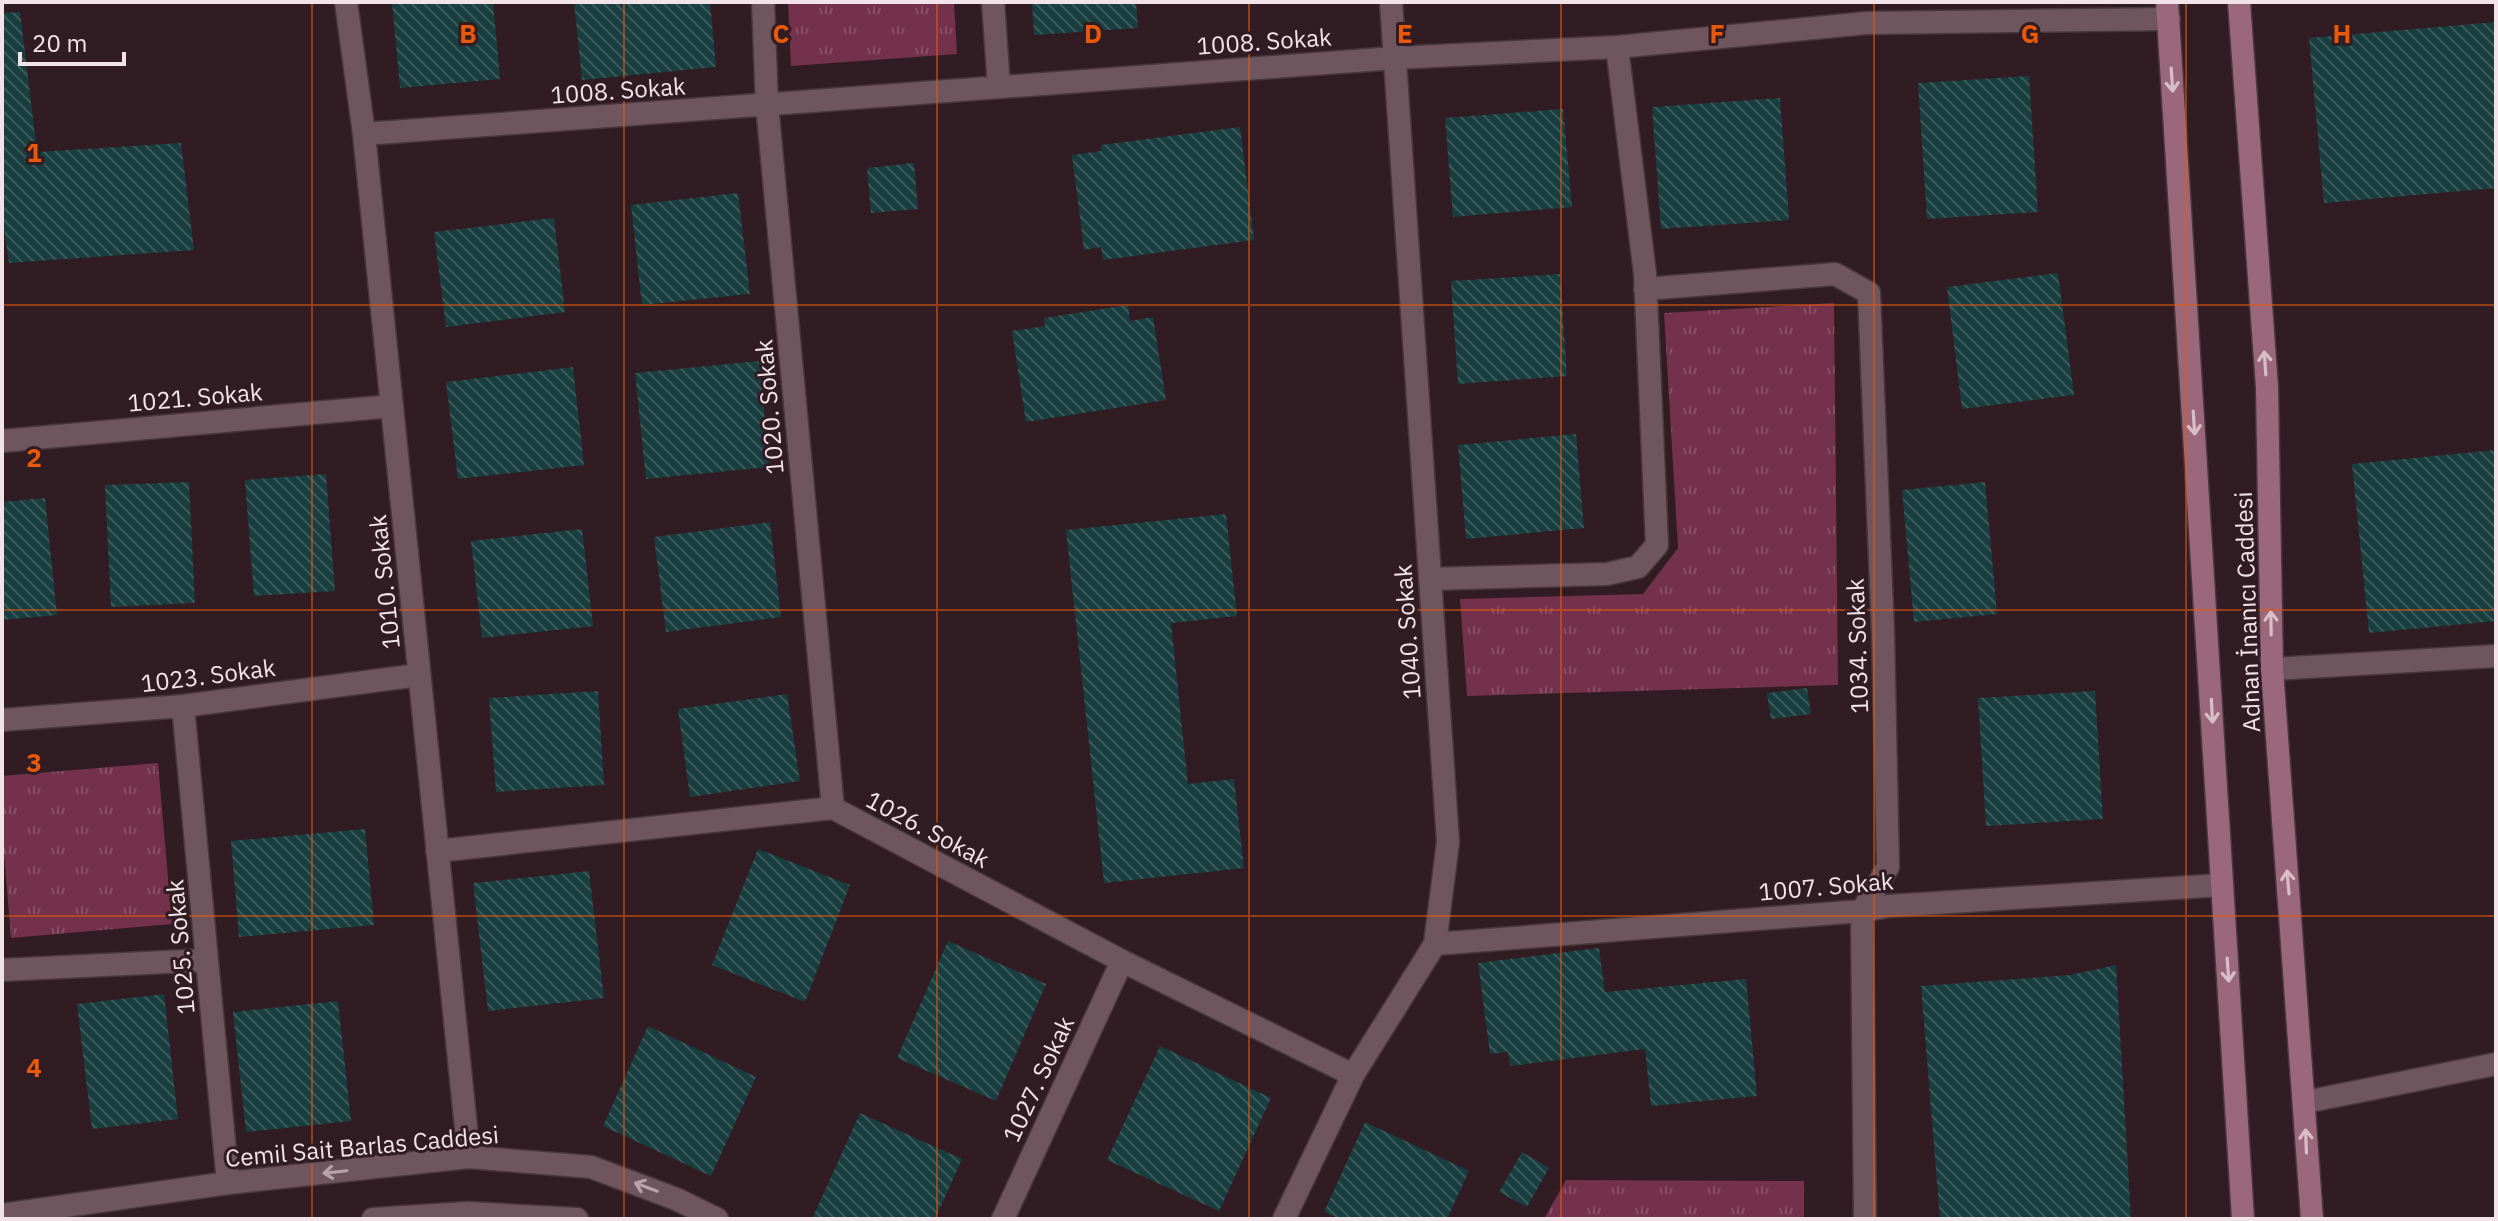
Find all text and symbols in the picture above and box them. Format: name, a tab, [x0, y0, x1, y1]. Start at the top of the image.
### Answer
scale bar	[20, 16, 124, 66]
text: B	[459, 16, 477, 50]
text: C	[773, 16, 790, 50]
text: D	[1084, 16, 1102, 50]
text: E	[1397, 16, 1413, 50]
text: F	[1709, 16, 1725, 50]
text: G	[2021, 16, 2039, 50]
text: H	[2333, 16, 2351, 50]
street label: 1008. Sokak	[1195, 20, 1333, 62]
text: 20 m	[32, 27, 87, 59]
one-way arrow	[2165, 66, 2180, 93]
street label: 1008. Sokak	[549, 69, 687, 111]
text: 1	[26, 135, 42, 169]
street label: 1020. Sokak	[747, 338, 791, 476]
one-way arrow	[2257, 350, 2272, 377]
street label: 1021. Sokak	[126, 375, 264, 419]
one-way arrow	[2187, 409, 2202, 436]
text: 2	[26, 440, 42, 474]
street label: Adnan İnanıcı Caddesi	[2227, 491, 2267, 733]
street label: 1010. Sokak	[361, 513, 407, 651]
street label: 1040. Sokak	[1386, 563, 1428, 701]
street label: 1034. Sokak	[1839, 578, 1875, 714]
one-way arrow	[2263, 610, 2279, 637]
street label: 1023. Sokak	[139, 651, 277, 699]
one-way arrow	[2205, 697, 2220, 724]
text: 3	[26, 745, 42, 779]
street label: 1026. Sokak	[861, 783, 995, 875]
street label: 1007. Sokak	[1757, 864, 1895, 908]
one-way arrow	[2280, 869, 2295, 896]
street label: 1025. Sokak	[158, 878, 202, 1016]
one-way arrow	[2221, 956, 2236, 983]
street label: 1027. Sokak	[995, 1011, 1081, 1147]
text: 4	[26, 1050, 42, 1084]
street label: Cemil Sait Barlas Caddesi	[224, 1118, 500, 1174]
one-way arrow	[2299, 1128, 2314, 1155]
one-way arrow	[322, 1164, 349, 1179]
one-way arrow	[634, 1179, 658, 1193]

